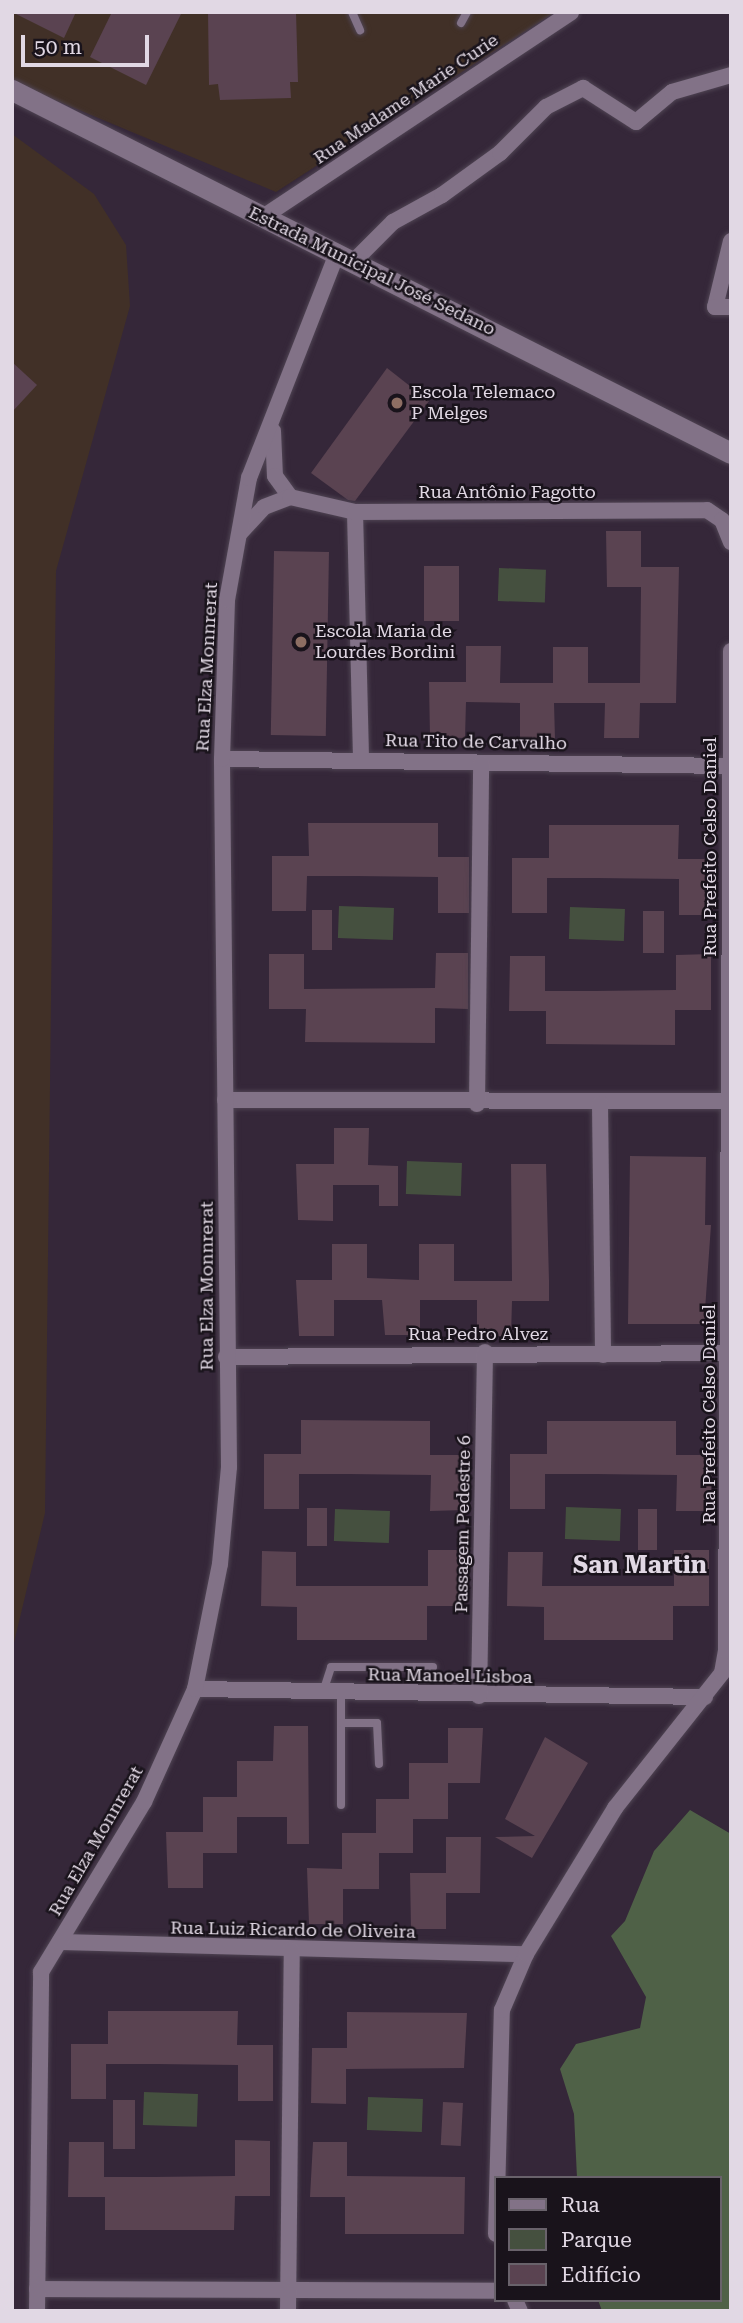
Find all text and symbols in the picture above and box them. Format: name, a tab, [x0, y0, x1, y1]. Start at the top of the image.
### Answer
scale bar	[24, 21, 152, 65]
street label: Rua Madame Marie Curie	[310, 29, 502, 169]
text: 50 m	[34, 35, 82, 59]
street label: Estrada Municipal José Sedano	[245, 202, 499, 340]
place label: Escola Telemaco P Melges	[411, 382, 555, 424]
marker: Escola Telemaco P Melges	[389, 395, 405, 411]
street label: Rua Antônio Fagotto	[418, 481, 596, 503]
street label: Rua Elza Monnrerat	[192, 582, 222, 752]
place label: Escola Maria de Lourdes Bordini	[315, 621, 455, 664]
marker: Escola Maria de Lourdes Bordini	[293, 634, 309, 650]
street label: Rua Tito de Carvalho	[385, 730, 567, 754]
street label: Rua Prefeito Celso Daniel	[699, 737, 721, 957]
street label: Rua Elza Monnrerat	[196, 1201, 218, 1371]
street label: Rua Prefeito Celso Daniel	[698, 1304, 720, 1524]
street label: Rua Pedro Alvez	[408, 1323, 548, 1345]
street label: Passagem Pedestre 6	[451, 1435, 475, 1613]
district label: San Martin	[573, 1552, 707, 1580]
street label: Rua Manoel Lisboa	[367, 1664, 533, 1688]
street label: Rua Elza Monnrerat	[44, 1762, 148, 1920]
street label: Rua Luiz Ricardo de Oliveira	[170, 1917, 416, 1943]
legend	[494, 2176, 722, 2302]
text: Rua	[561, 2193, 600, 2217]
text: Parque	[561, 2228, 632, 2252]
text: Edifício	[561, 2263, 641, 2287]

